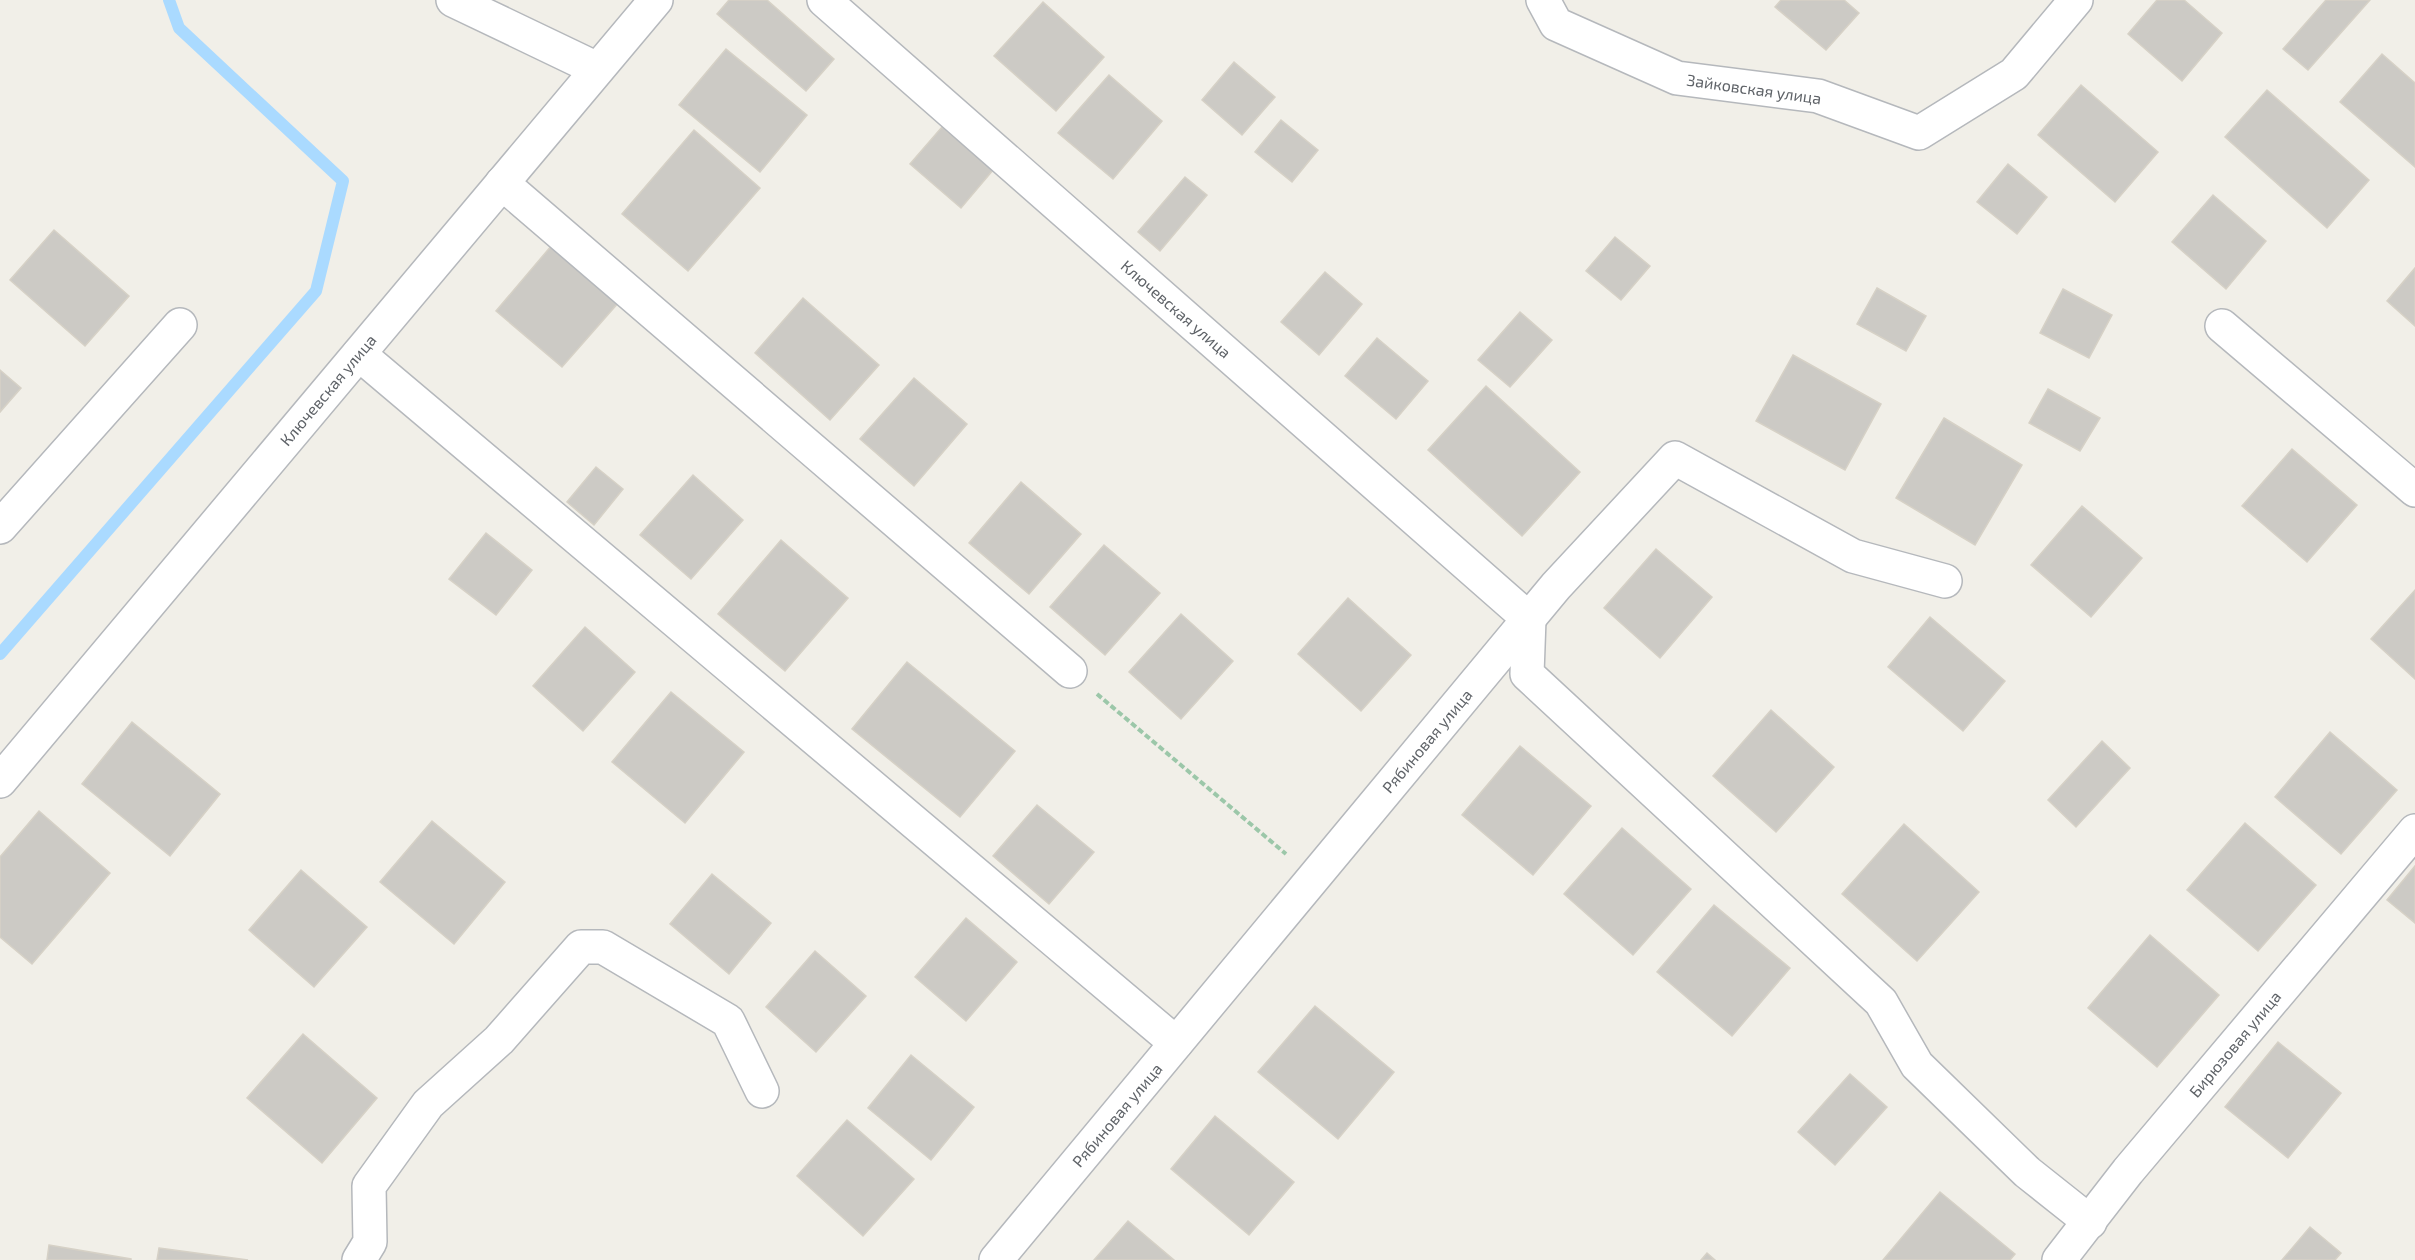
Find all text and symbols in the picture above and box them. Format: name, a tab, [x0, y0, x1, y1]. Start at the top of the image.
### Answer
street label: Зайковская улица	[1685, 70, 1823, 108]
street label: Ключевская улица	[1117, 256, 1235, 362]
street label: Ключевская улица	[275, 330, 381, 450]
street label: Рябиновая улица	[1378, 685, 1476, 797]
street label: Бирюзовая улица	[2185, 987, 2285, 1101]
street label: Рябиновая улица	[1068, 1059, 1166, 1171]

